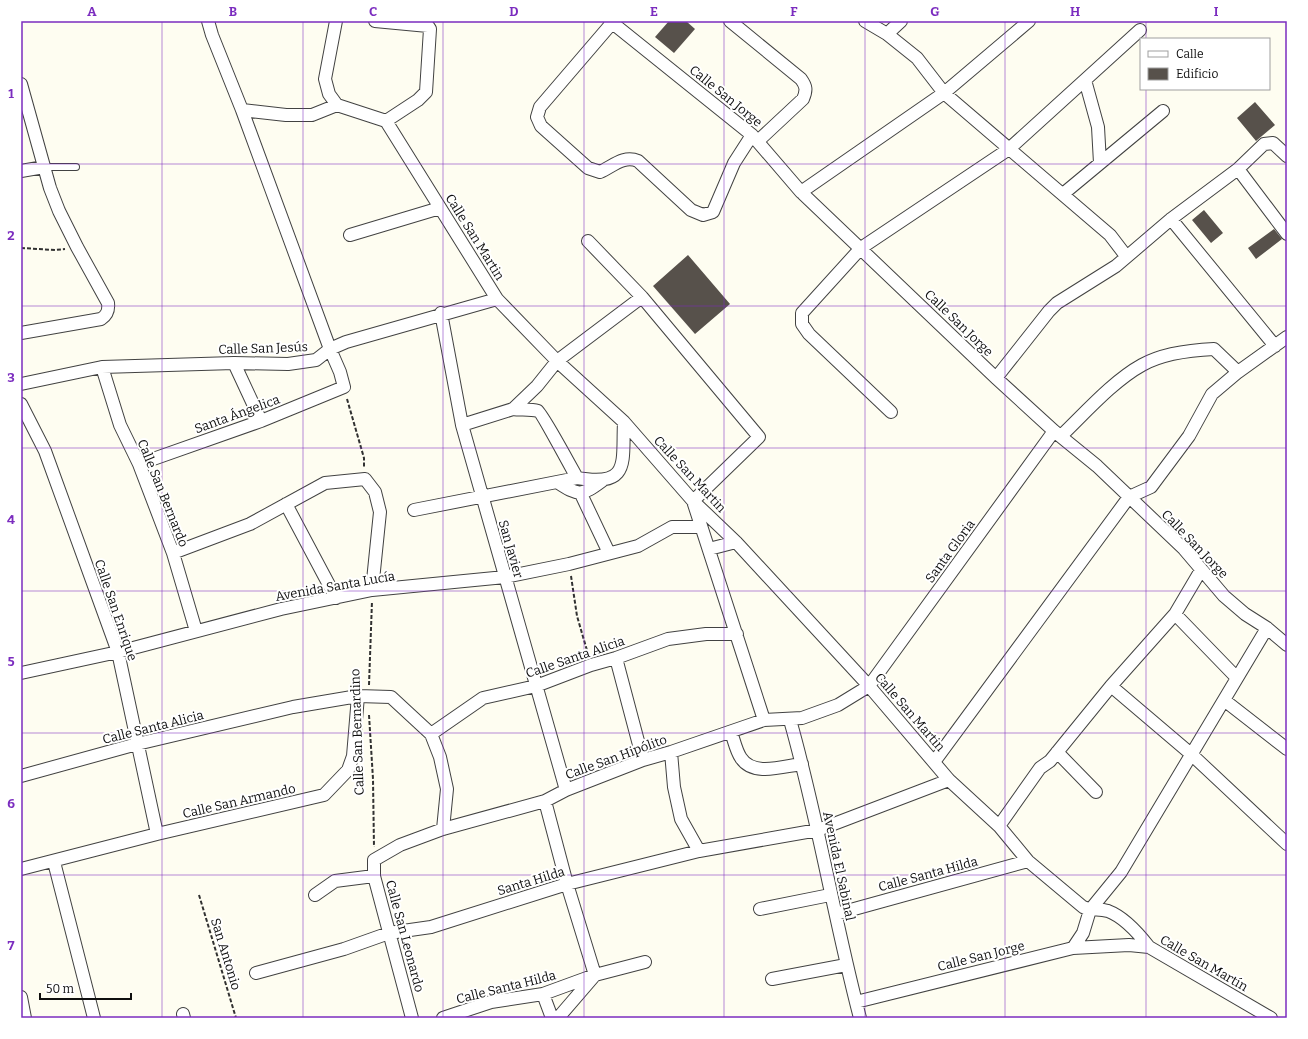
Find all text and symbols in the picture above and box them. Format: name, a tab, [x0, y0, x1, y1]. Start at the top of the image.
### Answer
text: A	[87, 4, 97, 19]
text: B	[229, 4, 237, 19]
text: C	[369, 4, 377, 19]
text: D	[509, 4, 519, 19]
text: E	[650, 4, 658, 19]
text: F	[790, 4, 798, 19]
text: G	[930, 4, 940, 19]
text: H	[1070, 4, 1080, 19]
text: I	[1214, 4, 1219, 19]
legend	[1140, 38, 1270, 90]
text: Calle	[1176, 47, 1204, 61]
street label: Calle San Jorge	[687, 62, 765, 130]
text: Edificio	[1176, 67, 1218, 81]
text: 1	[8, 86, 14, 101]
street label: Calle San Martin	[442, 191, 508, 284]
text: 2	[7, 228, 15, 243]
street label: Calle San Jorge	[922, 287, 996, 359]
street label: Calle San Jesús	[218, 339, 308, 357]
text: 3	[7, 370, 15, 385]
street label: Santa Ángelica	[192, 392, 282, 436]
street label: Calle San Martin	[651, 433, 730, 516]
street label: Calle San Bernardo	[135, 437, 191, 549]
street label: Calle San Jorge	[1159, 507, 1231, 581]
text: 4	[7, 512, 15, 527]
street label: Santa Gloria	[922, 517, 978, 585]
street label: San Javier	[496, 518, 527, 580]
street label: Calle San Enrique	[92, 557, 140, 663]
street label: Avenida Santa Lucía	[274, 568, 396, 604]
street label: Calle Santa Alicia	[524, 633, 626, 681]
text: 5	[7, 654, 15, 669]
street label: Calle San Bernardino	[347, 668, 367, 796]
street label: Calle San Martin	[872, 670, 949, 755]
street label: Calle Santa Alicia	[101, 707, 205, 747]
street label: Calle San Hipólito	[563, 732, 669, 782]
street label: Calle San Armando	[181, 781, 297, 821]
text: 6	[7, 796, 15, 811]
street label: Avenida El Sabinal	[820, 810, 858, 922]
street label: Calle Santa Hilda	[877, 854, 979, 894]
street label: Santa Hilda	[495, 864, 567, 898]
street label: Calle San Leonardo	[383, 878, 427, 994]
street label: San Antonio	[208, 916, 244, 992]
street label: Calle San Martín	[1157, 932, 1251, 995]
text: 7	[8, 938, 15, 953]
street label: Calle San Jorge	[936, 938, 1026, 974]
street label: Calle Santa Hilda	[455, 967, 557, 1007]
scale bar	[40, 975, 131, 1001]
text: 50 m	[46, 982, 75, 996]

